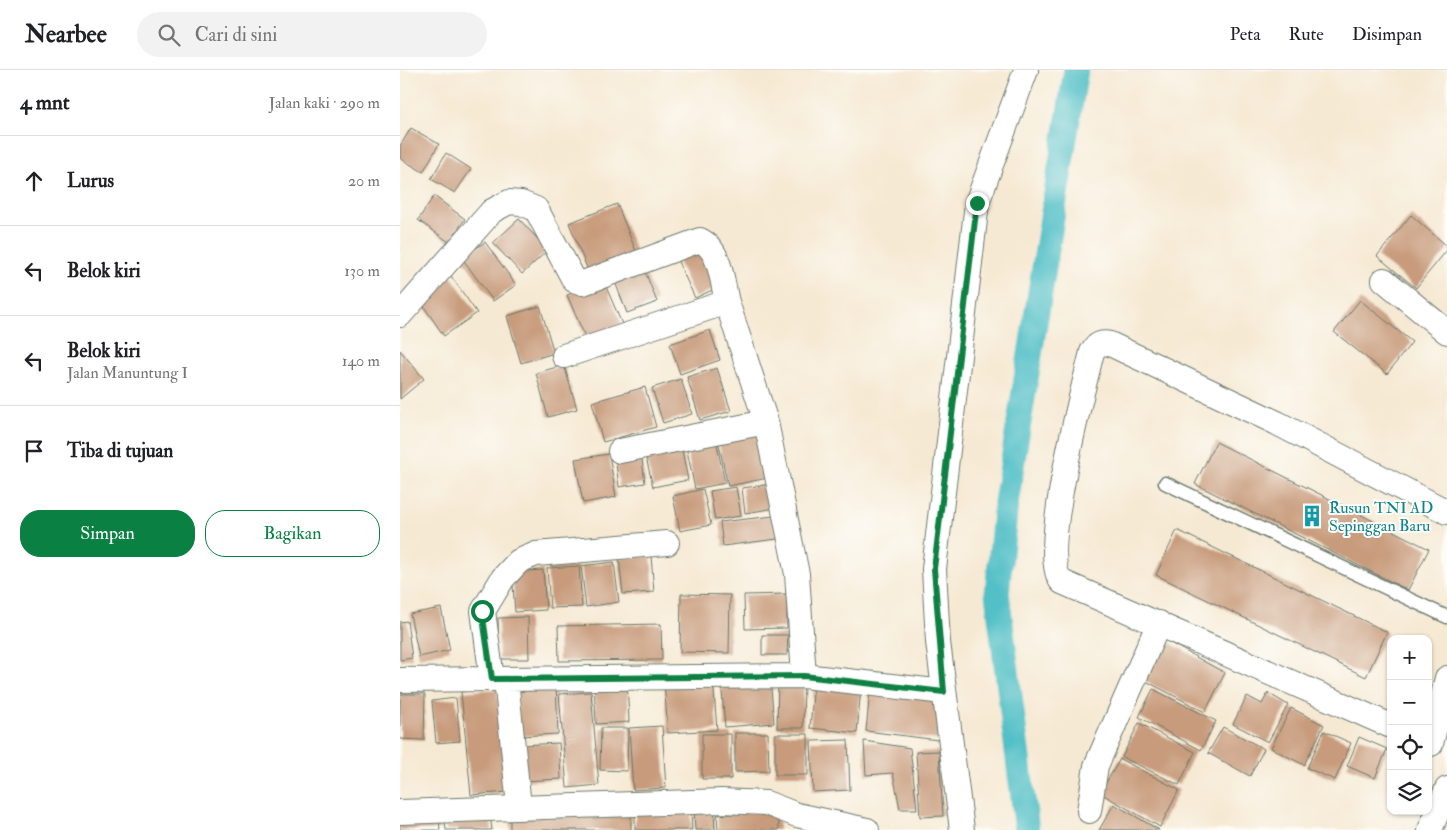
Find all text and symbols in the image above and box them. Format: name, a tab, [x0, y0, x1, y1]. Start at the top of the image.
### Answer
search box	[137, 12, 487, 57]
text: Nearbee	[25, 19, 107, 50]
icon: search	[155, 21, 183, 49]
text: Cari di sini	[195, 23, 277, 47]
text: Peta	[1230, 23, 1261, 46]
text: Rute	[1289, 23, 1324, 46]
text: Disimpan	[1352, 23, 1422, 46]
text: 4 mnt	[20, 89, 70, 116]
text: Jalan kaki · 290 m	[269, 93, 380, 113]
icon: ahead	[20, 167, 48, 195]
text: Lurus	[67, 169, 114, 193]
text: 20 m	[348, 171, 380, 191]
route end	[966, 192, 989, 215]
icon: left	[20, 257, 48, 285]
text: Belok kiri	[67, 259, 141, 283]
text: 130 m	[344, 261, 380, 281]
text: Belok kiri	[67, 339, 141, 363]
icon: left	[20, 347, 48, 375]
text: 140 m	[342, 351, 380, 371]
text: Jalan Manuntung I	[67, 363, 188, 383]
icon: arrive	[20, 437, 48, 465]
text: Tiba di tujuan	[67, 439, 173, 463]
place label: Rusun TNI AD Sepinggan Baru	[1329, 498, 1433, 537]
building icon: Rusun TNI AD Sepinggan Baru	[1299, 503, 1325, 529]
button: Simpan	[20, 510, 195, 557]
button: Bagikan	[205, 510, 380, 557]
route start	[471, 600, 494, 623]
map controls	[1387, 635, 1432, 815]
button: +	[1387, 635, 1432, 680]
button: −	[1387, 680, 1432, 725]
button: locate	[1387, 725, 1432, 770]
button: layers	[1387, 770, 1432, 815]

